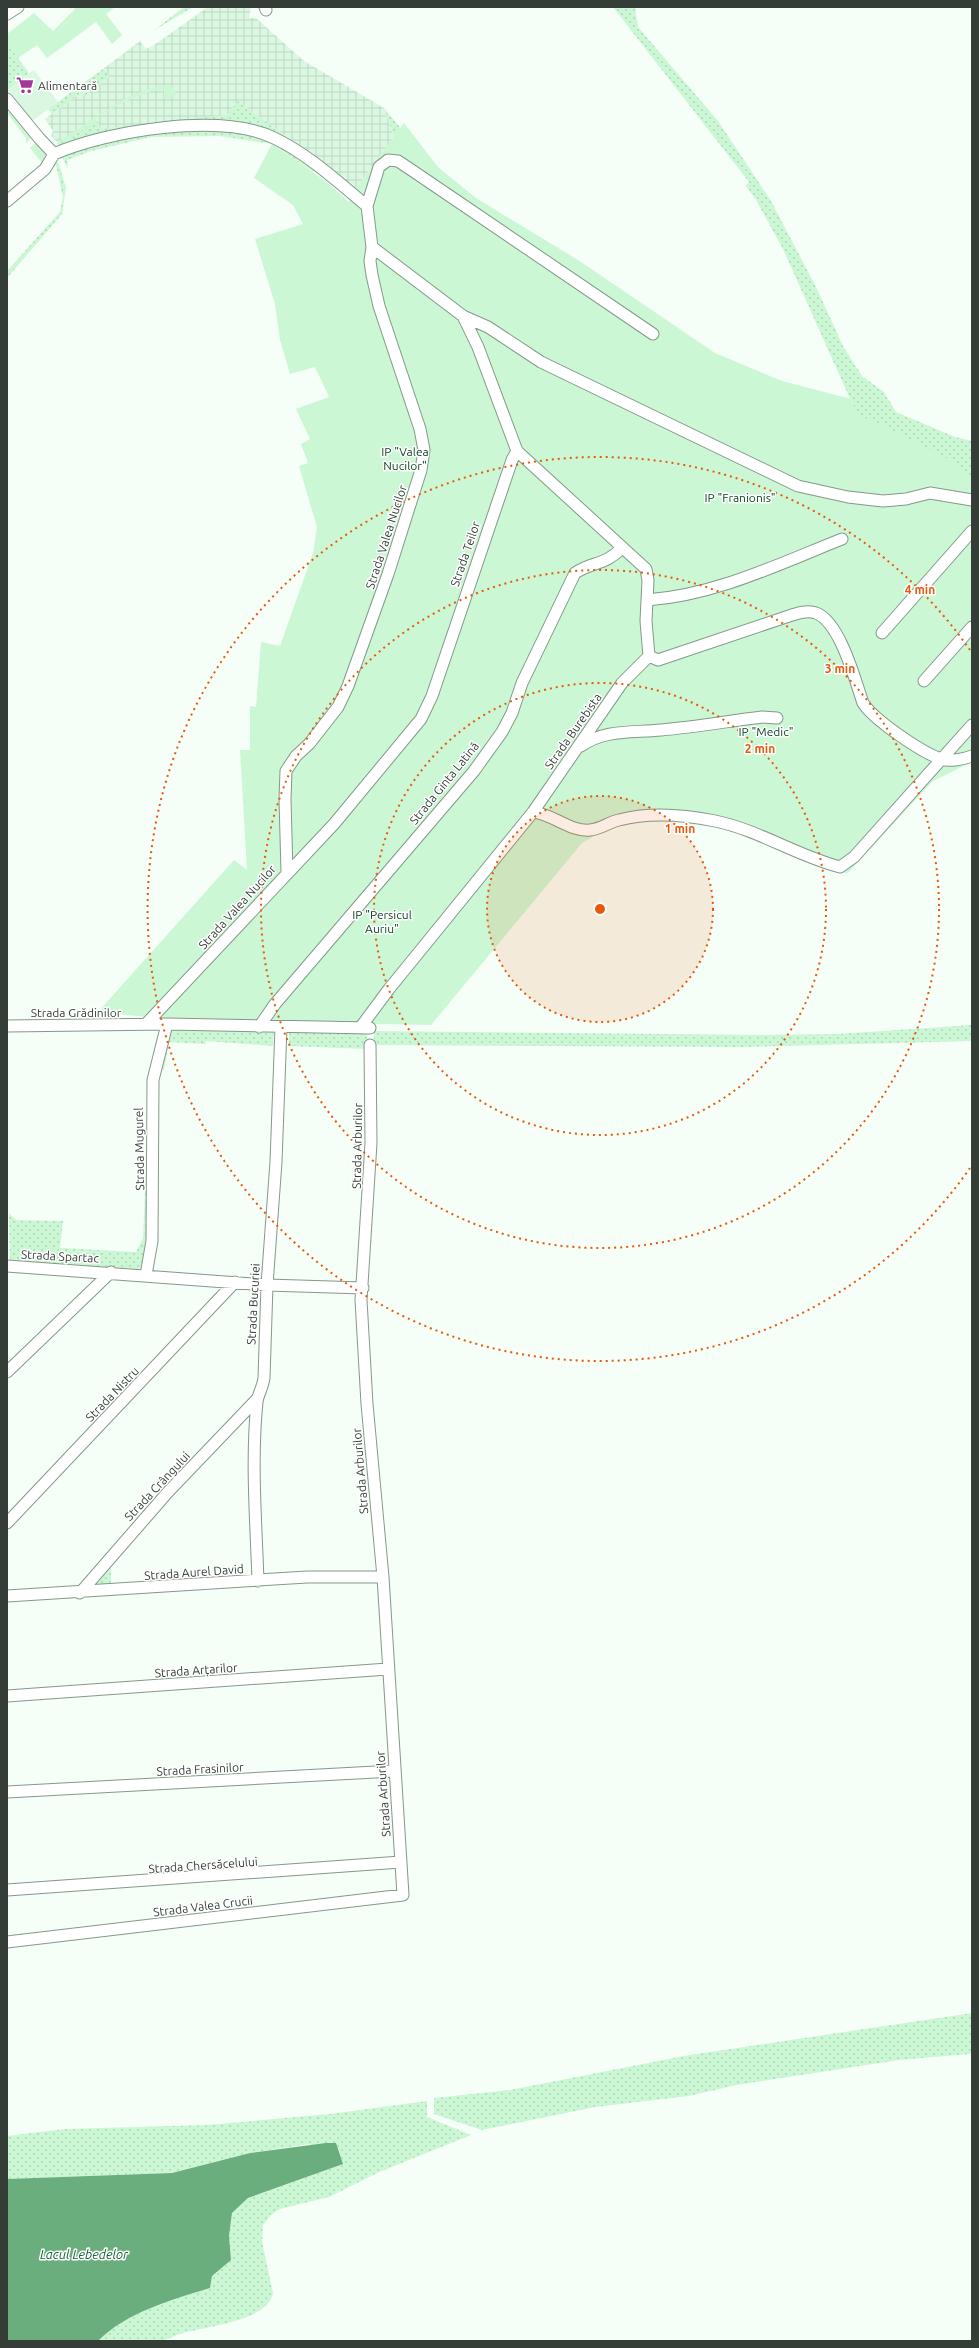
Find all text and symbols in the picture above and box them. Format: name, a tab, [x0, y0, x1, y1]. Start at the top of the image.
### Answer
supermarket icon: Alimentară	[15, 75, 35, 95]
place label: Alimentară	[38, 79, 97, 92]
park label: IP "Valea Nucilor"	[381, 445, 429, 472]
street label: Strada Valea Nucilor	[363, 483, 409, 591]
park label: IP "Franionis"	[704, 491, 776, 504]
street label: Strada Teilor	[448, 519, 482, 588]
text: 4 min	[905, 583, 935, 596]
text: 3 min	[825, 662, 855, 675]
street label: Strada Burebista	[542, 691, 604, 771]
park label: IP "Medic"	[738, 725, 794, 738]
street label: Strada Ginta Latină	[407, 739, 481, 827]
text: 2 min	[745, 742, 775, 755]
text: 1 min	[665, 822, 695, 835]
street label: Strada Valea Nucilor	[196, 862, 278, 952]
centre of rings	[593, 902, 607, 916]
park label: IP "Persicul Auriu"	[352, 908, 412, 935]
street label: Strada Grădinilor	[31, 1006, 122, 1019]
street label: Strada Arburilor	[350, 1102, 364, 1189]
street label: Strada Mugurel	[132, 1107, 146, 1191]
street label: Strada Spartac	[21, 1247, 100, 1265]
street label: Strada Bucuriei	[244, 1263, 262, 1345]
street label: Strada Nistru	[83, 1364, 141, 1424]
street label: Strada Arburilor	[350, 1427, 370, 1514]
street label: Strada Crângului	[122, 1449, 192, 1523]
street label: Strada Aurel David	[144, 1562, 244, 1582]
street label: Strada Arțarilor	[154, 1661, 238, 1679]
street label: Strada Arburilor	[373, 1750, 392, 1837]
street label: Strada Frasinilor	[156, 1760, 244, 1778]
street label: Strada Chersăcelului	[148, 1855, 258, 1875]
street label: Strada Valea Crucii	[153, 1893, 254, 1919]
water label: Lacul Lebedelor	[40, 2247, 129, 2261]

